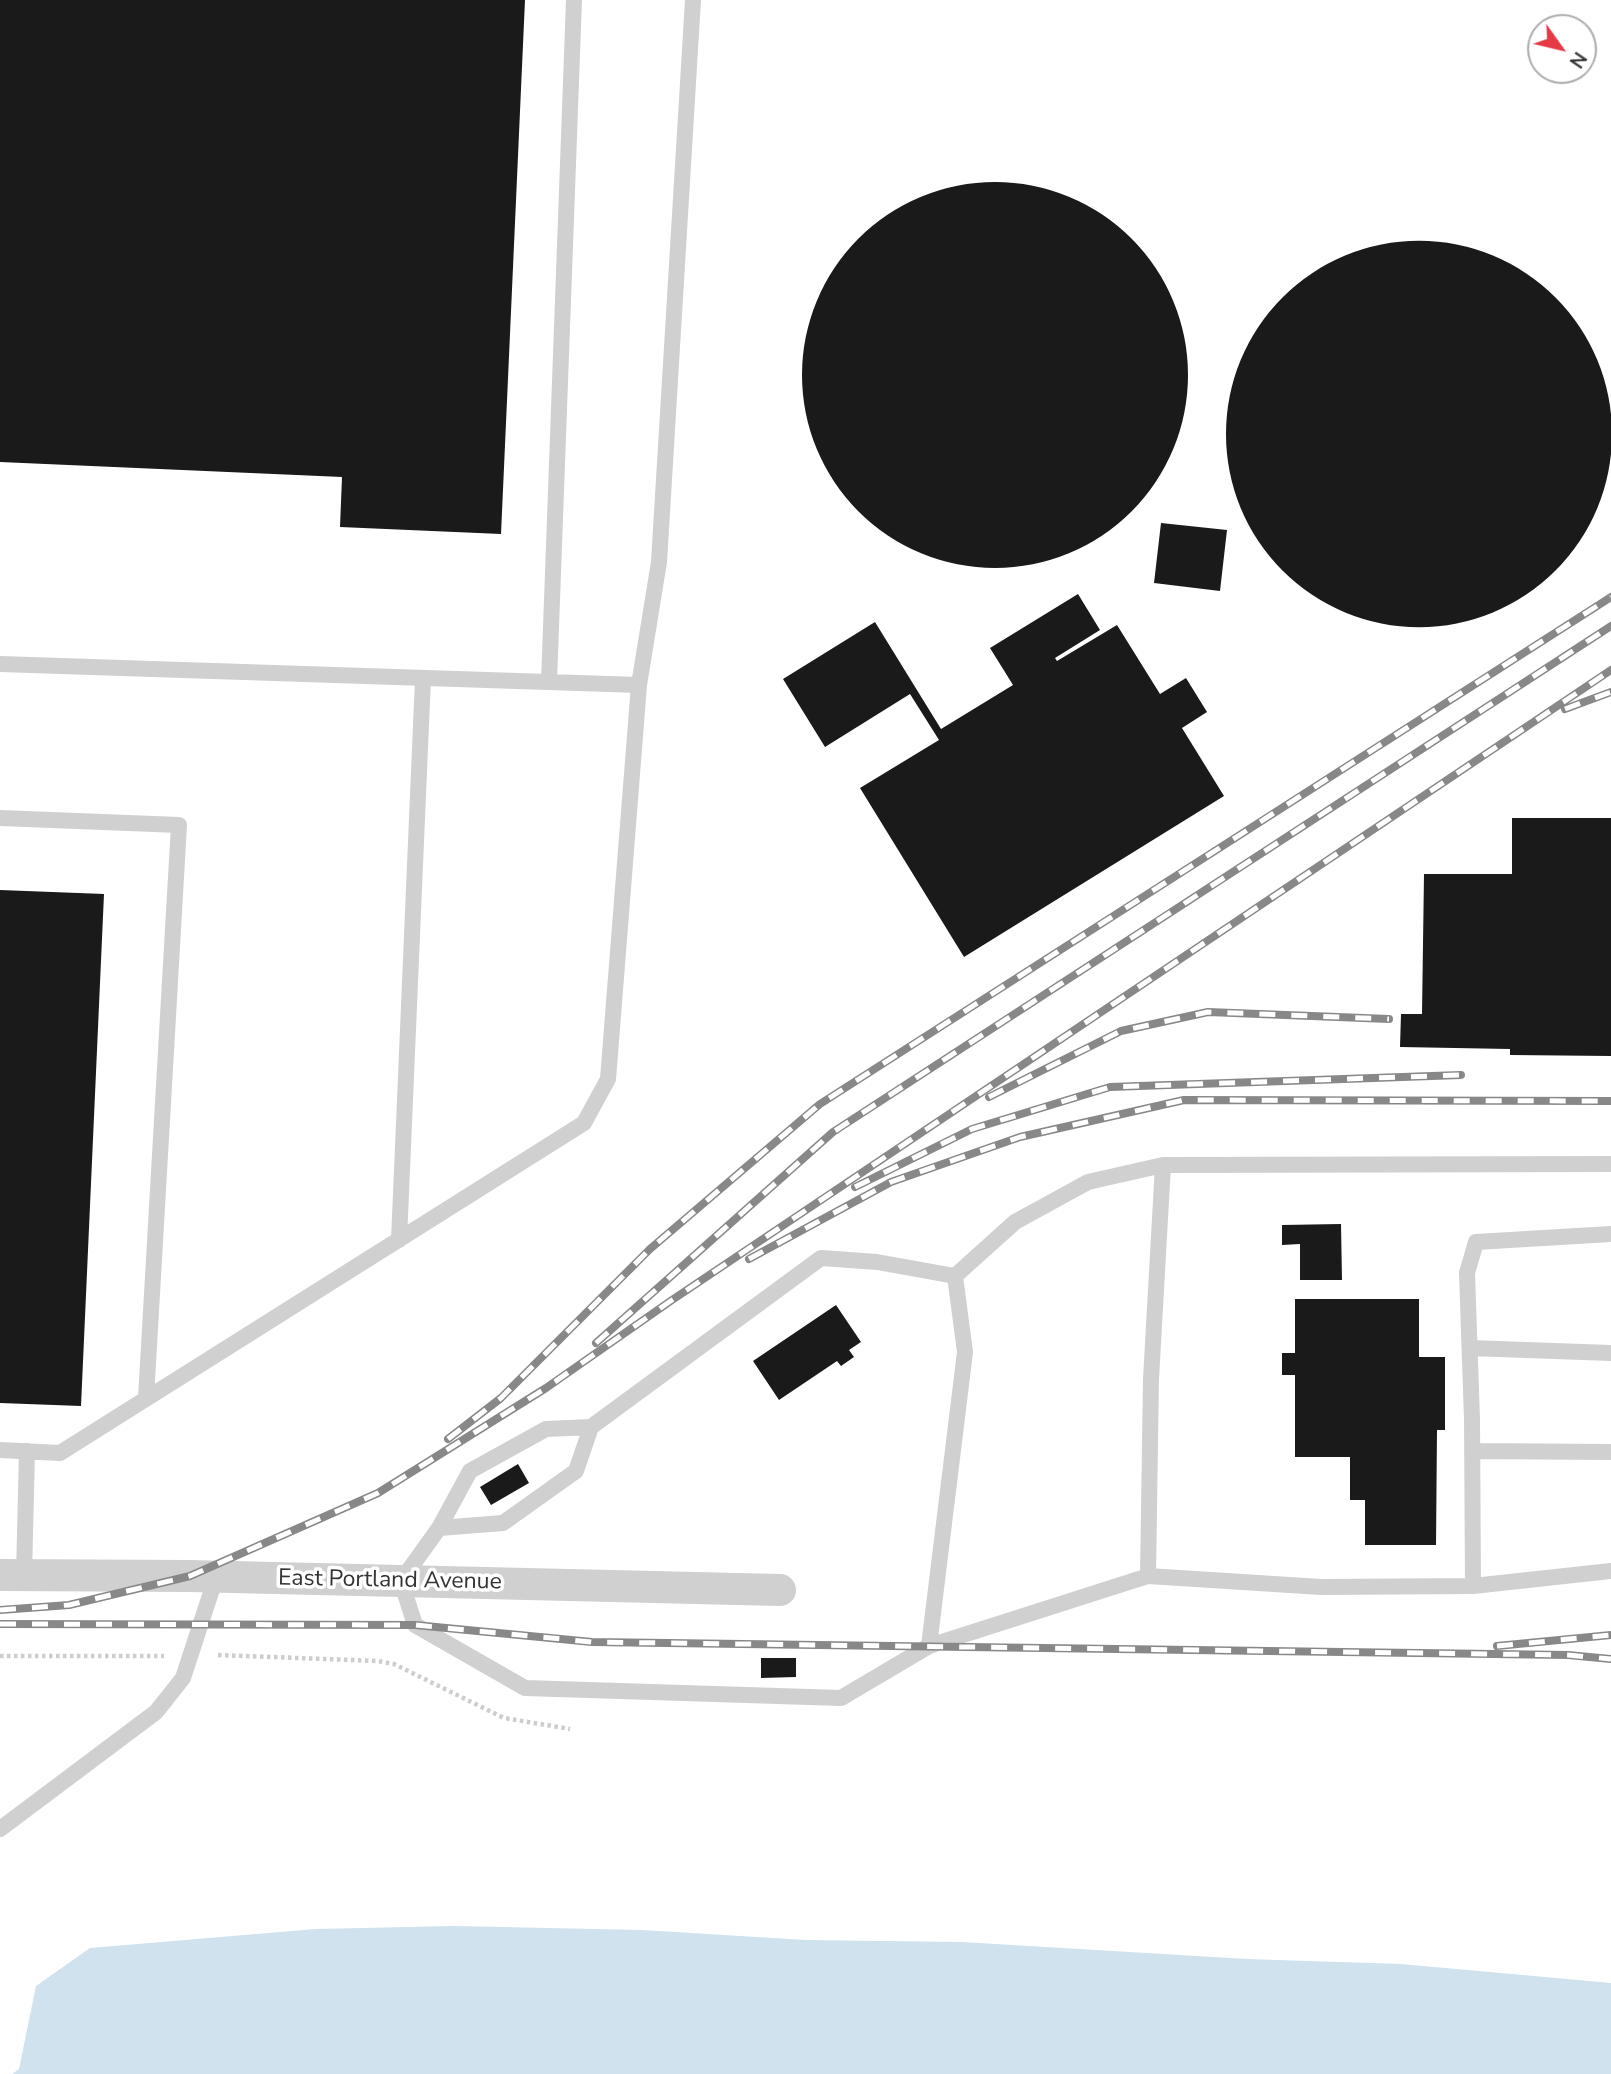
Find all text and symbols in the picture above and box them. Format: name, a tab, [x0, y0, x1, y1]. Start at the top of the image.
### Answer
north arrow	[1527, 14, 1597, 84]
text: N	[1563, 46, 1593, 73]
street label: East Portland Avenue	[278, 1565, 502, 1597]

